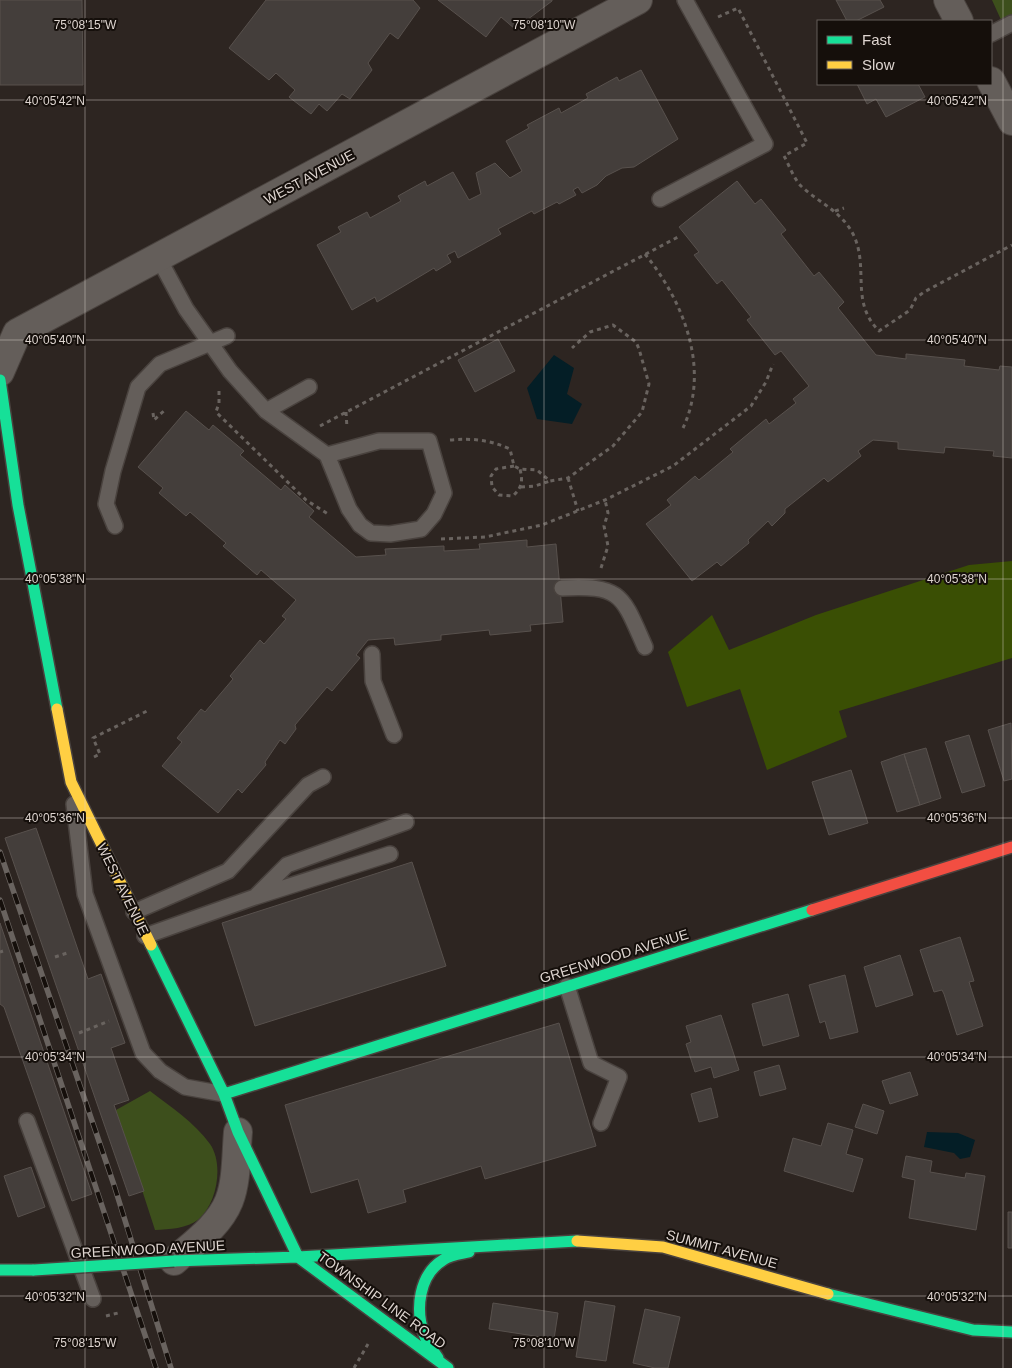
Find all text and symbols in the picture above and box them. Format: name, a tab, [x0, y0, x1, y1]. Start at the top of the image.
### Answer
text: 75°08'15"W	[54, 18, 117, 32]
text: 75°08'10"W	[513, 18, 576, 32]
legend	[817, 20, 992, 85]
text: Fast	[862, 31, 892, 48]
text: Slow	[862, 56, 895, 73]
text: 40°05'42"N	[25, 94, 85, 108]
text: 40°05'42"N	[927, 94, 987, 108]
street label: WEST AVENUE	[261, 146, 357, 208]
text: 40°05'40"N	[25, 333, 85, 347]
text: 40°05'40"N	[927, 333, 987, 347]
text: 40°05'38"N	[25, 572, 85, 586]
text: 40°05'38"N	[927, 572, 987, 586]
text: 40°05'36"N	[25, 811, 85, 825]
text: 40°05'36"N	[927, 811, 987, 825]
street label: WEST AVENUE	[94, 841, 152, 937]
street label: GREENWOOD AVENUE	[538, 926, 690, 986]
text: 40°05'34"N	[25, 1050, 85, 1064]
text: 40°05'34"N	[927, 1050, 987, 1064]
street label: SUMMIT AVENUE	[665, 1226, 779, 1272]
street label: GREENWOOD AVENUE	[70, 1237, 226, 1261]
street label: TOWNSHIP LINE ROAD	[315, 1248, 449, 1352]
text: 40°05'32"N	[25, 1290, 85, 1304]
text: 40°05'32"N	[927, 1290, 987, 1304]
text: 75°08'15"W	[54, 1336, 117, 1350]
text: 75°08'10"W	[513, 1336, 576, 1350]

